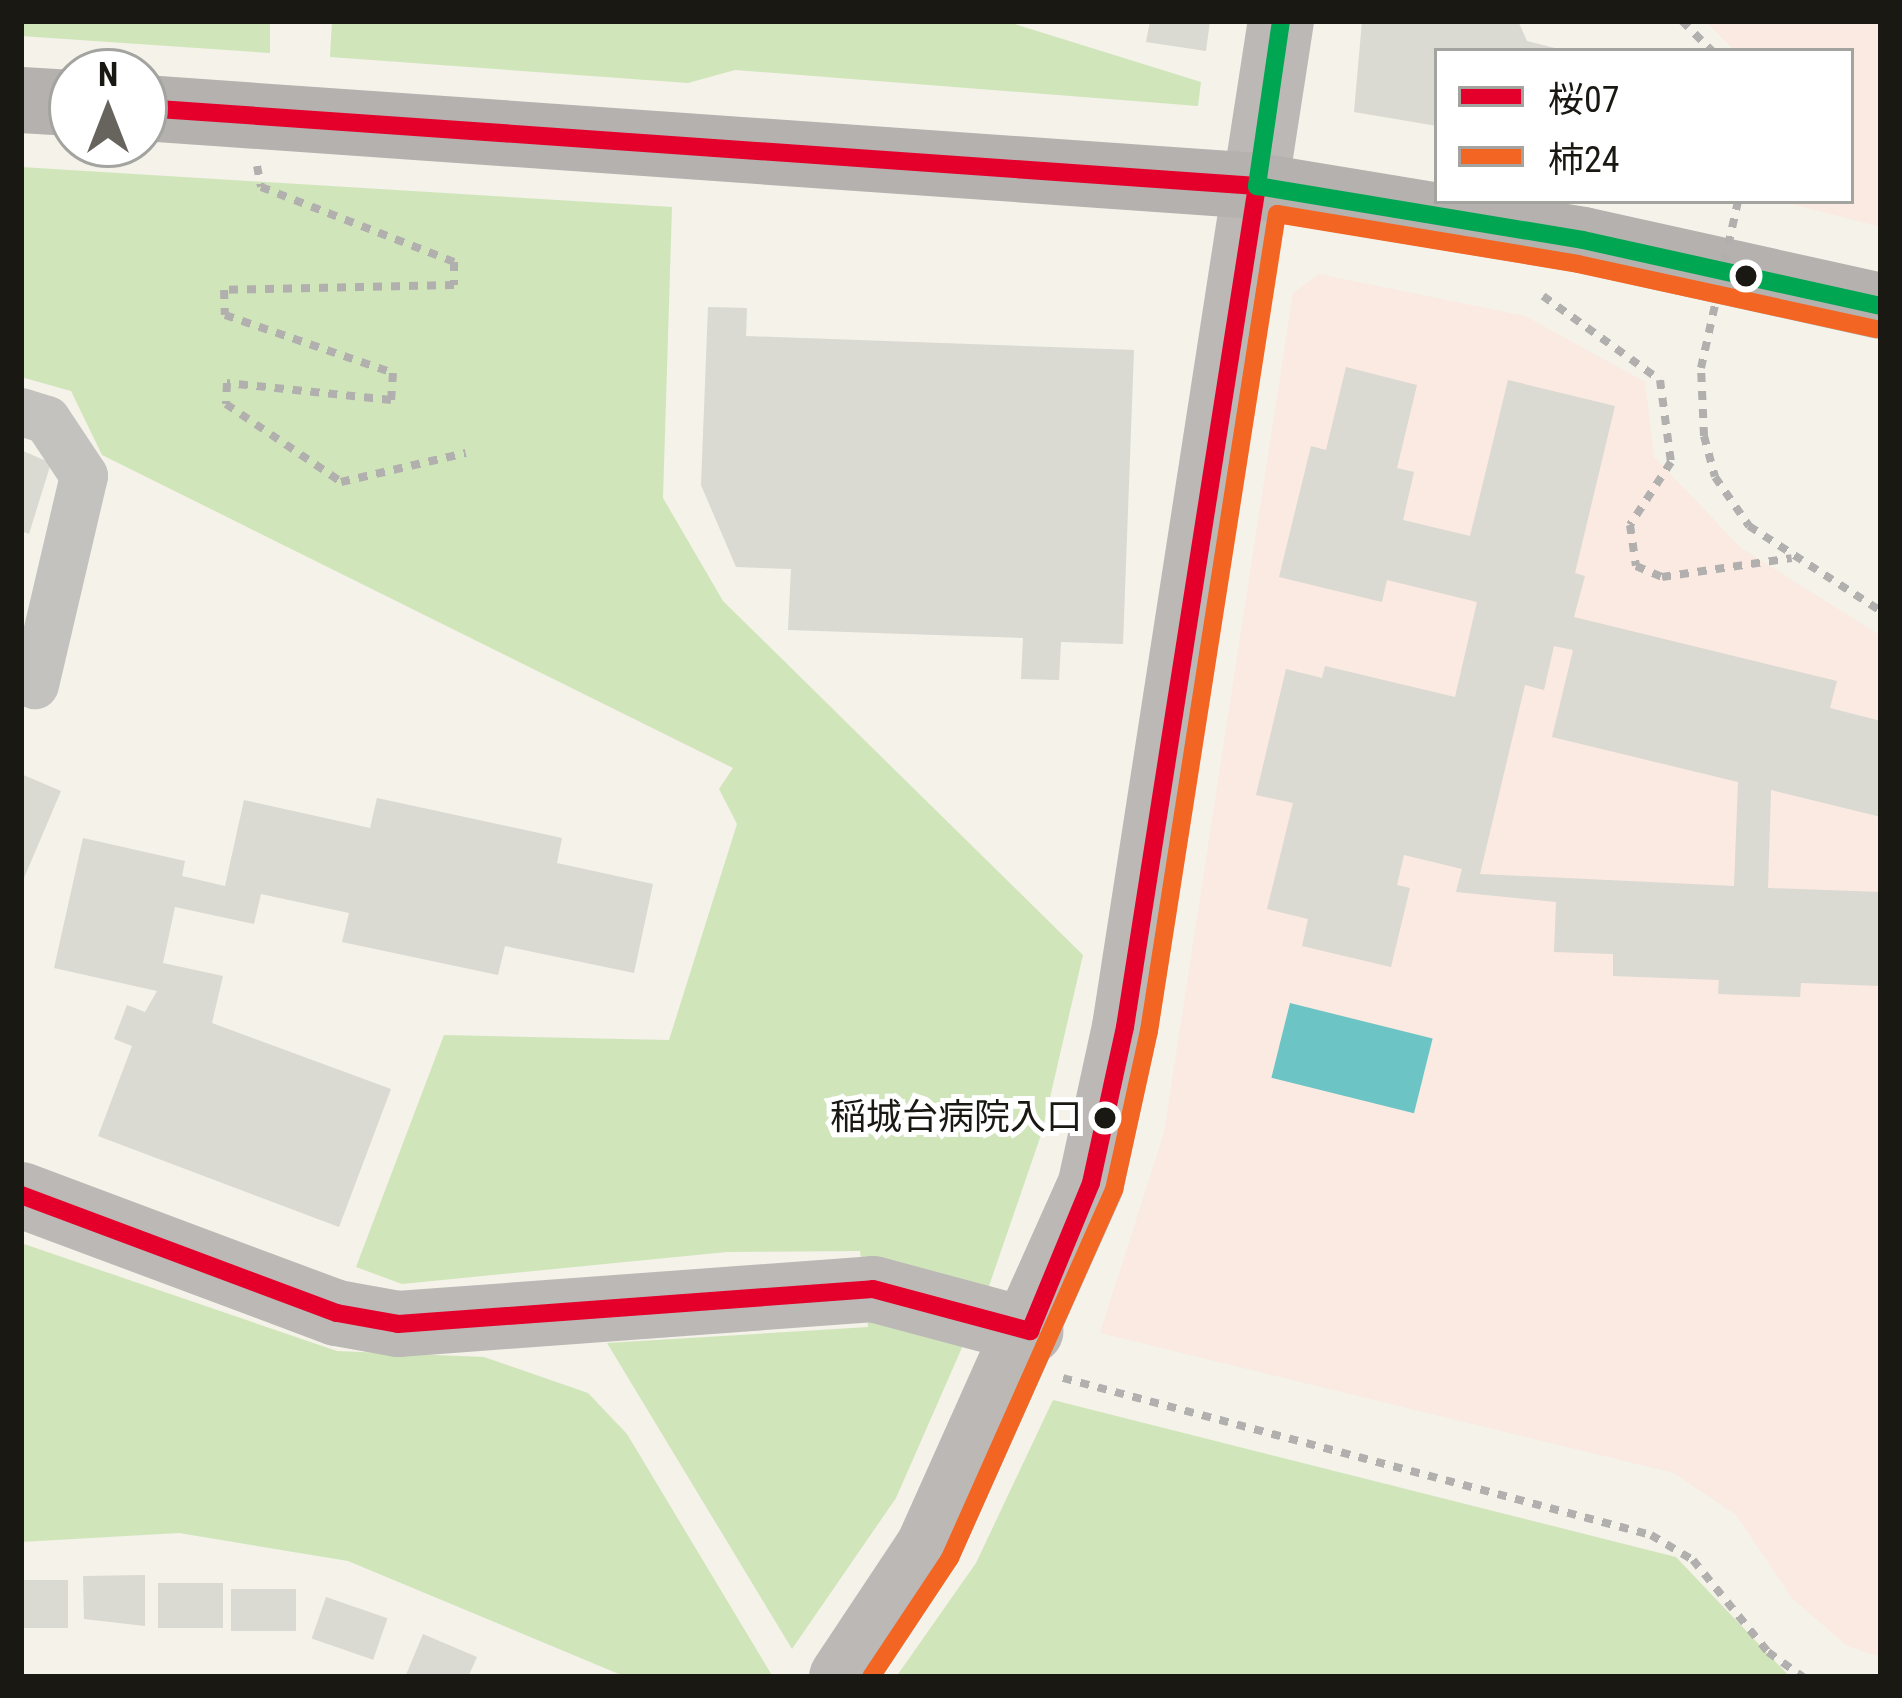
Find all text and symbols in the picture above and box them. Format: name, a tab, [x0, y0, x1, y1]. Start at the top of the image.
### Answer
north arrow	[48, 48, 168, 168]
legend	[1434, 48, 1854, 204]
text: N	[98, 55, 118, 94]
text: 桜07	[1548, 79, 1620, 121]
text: 柿24	[1548, 139, 1620, 181]
unlabelled marker	[1735, 265, 1757, 287]
place label: 稲城台病院入口	[830, 1096, 1082, 1140]
marker: 稲城台病院入口	[1094, 1107, 1116, 1129]

